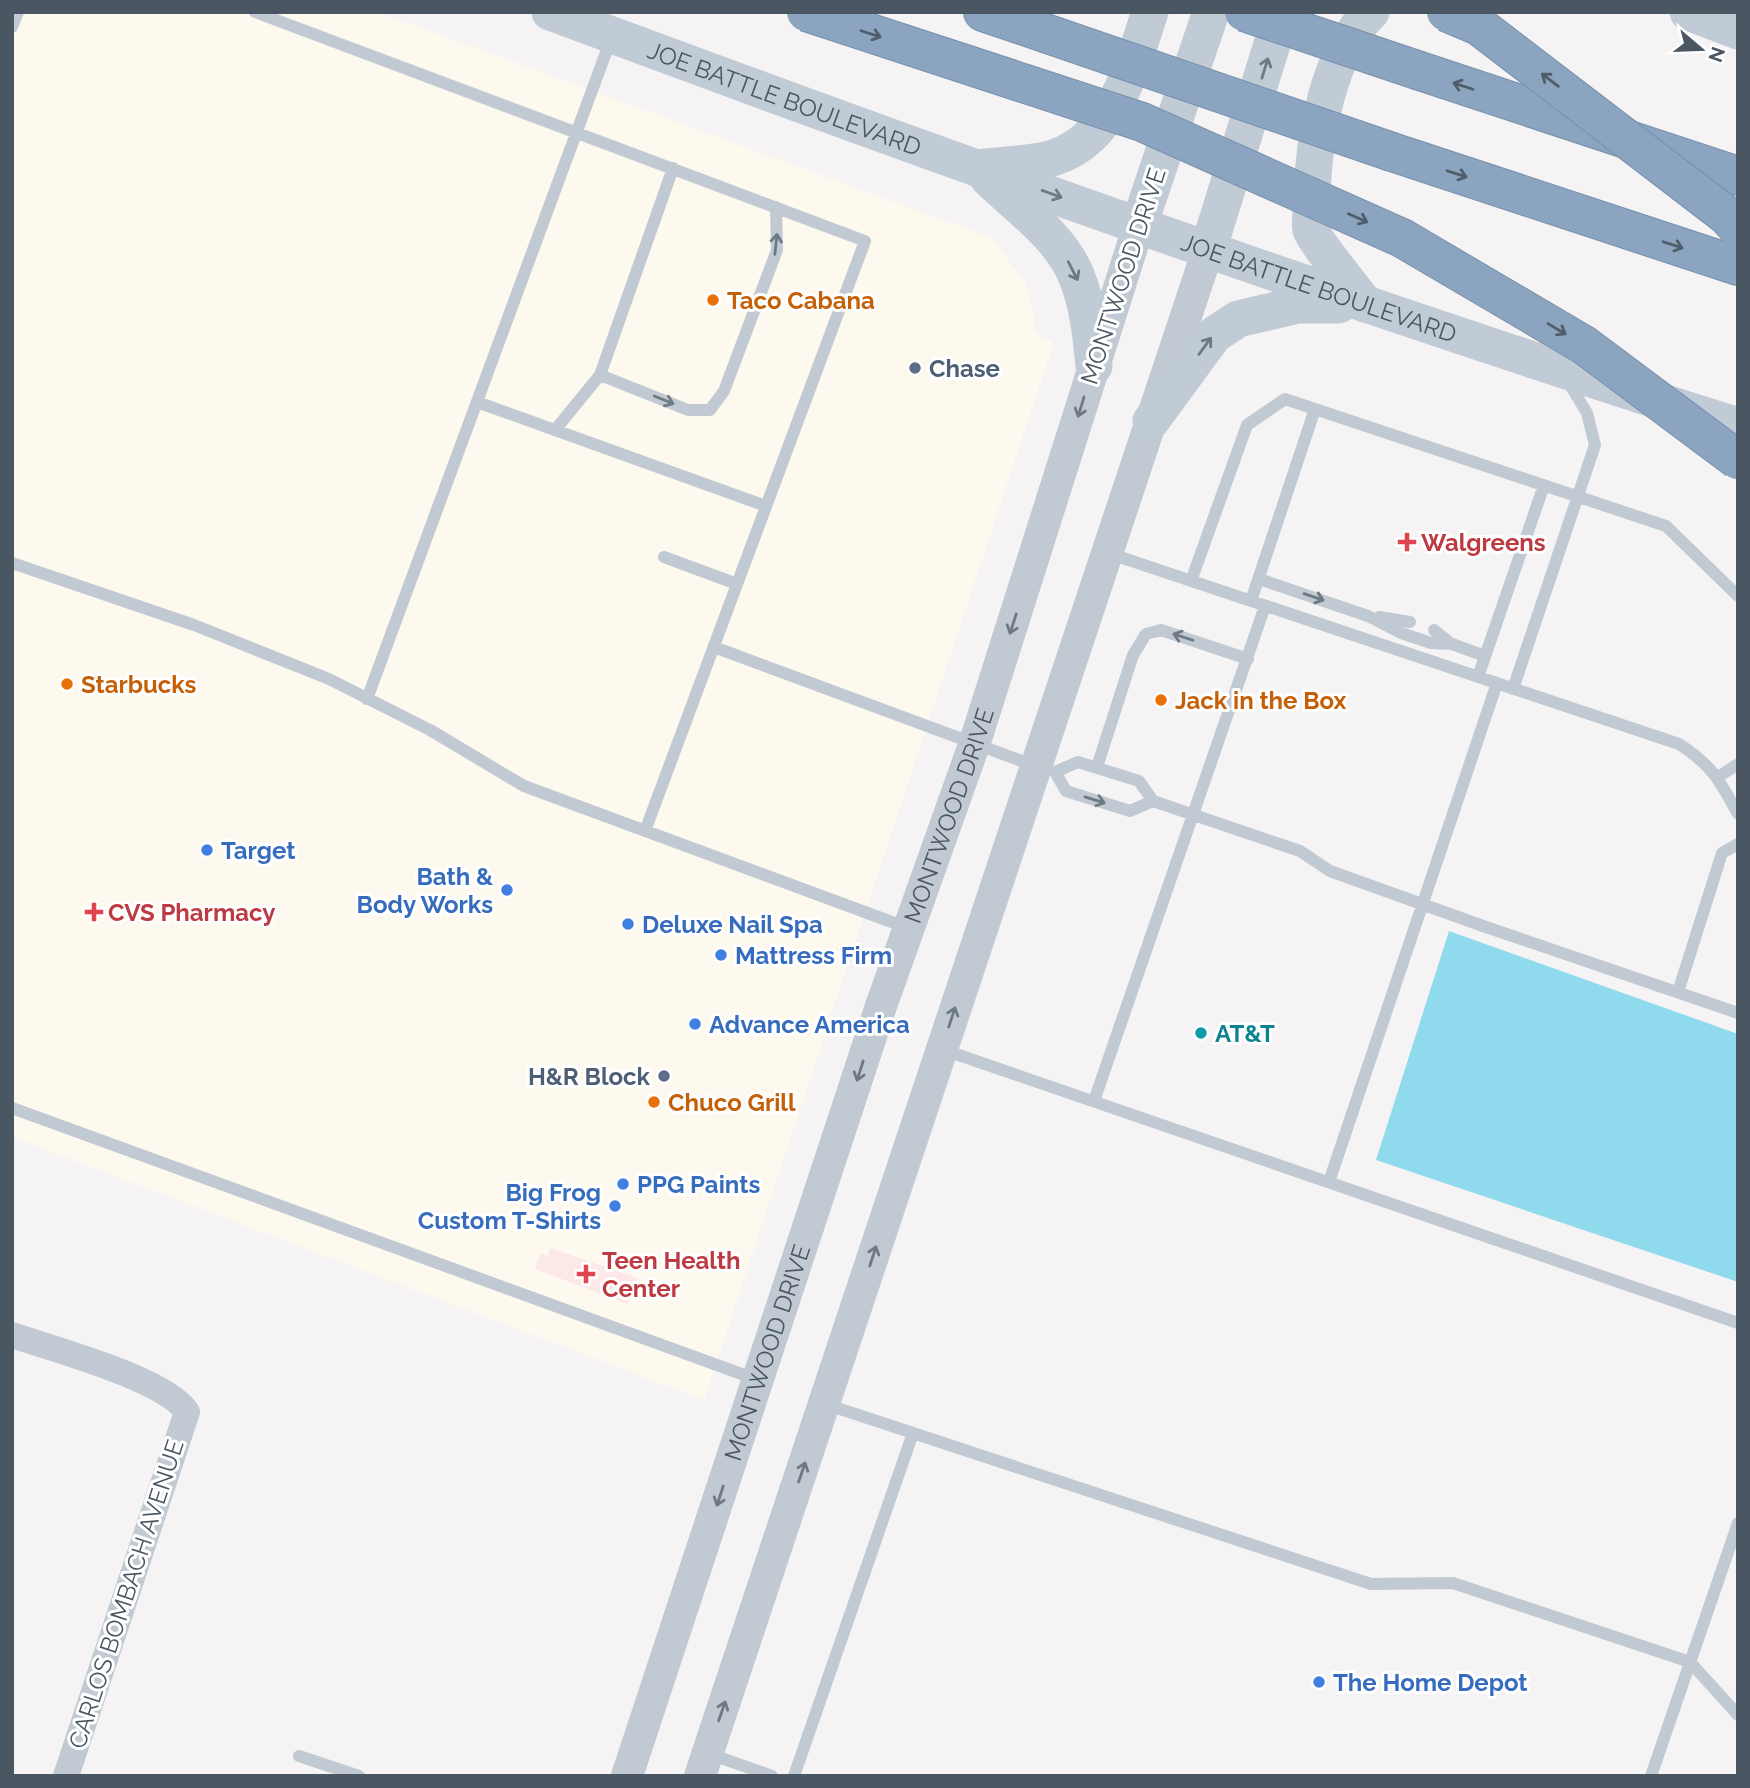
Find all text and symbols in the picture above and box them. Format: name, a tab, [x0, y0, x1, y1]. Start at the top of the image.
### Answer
north arrow	[1666, 14, 1736, 84]
one-way arrow	[860, 28, 882, 41]
street label: JOE BATTLE BOULEVARD	[644, 35, 925, 161]
text: N	[1704, 44, 1730, 65]
one-way arrow	[1260, 57, 1272, 79]
one-way arrow	[1541, 73, 1560, 88]
one-way arrow	[1453, 78, 1475, 91]
street label: MONTWOOD DRIVE	[1074, 164, 1172, 388]
one-way arrow	[1445, 168, 1467, 181]
one-way arrow	[1040, 189, 1062, 201]
one-way arrow	[1347, 212, 1368, 225]
street label: JOE BATTLE BOULEVARD	[1177, 227, 1461, 348]
one-way arrow	[770, 233, 783, 256]
one-way arrow	[1661, 239, 1683, 252]
one-way arrow	[1066, 260, 1080, 281]
place label: Taco Cabana	[727, 286, 875, 315]
marker: Taco Cabana	[705, 292, 721, 308]
one-way arrow	[1546, 322, 1566, 336]
one-way arrow	[1198, 337, 1213, 356]
place label: Chase	[929, 354, 1000, 383]
marker: Chase	[907, 360, 923, 376]
one-way arrow	[653, 395, 674, 408]
one-way arrow	[1074, 396, 1087, 418]
place label: Walgreens	[1421, 528, 1546, 557]
marker: Walgreens	[1399, 534, 1415, 550]
one-way arrow	[1302, 592, 1324, 604]
one-way arrow	[1006, 613, 1019, 635]
one-way arrow	[1173, 630, 1195, 643]
place label: Starbucks	[81, 670, 197, 699]
marker: Starbucks	[59, 676, 75, 692]
place label: Jack in the Box	[1175, 686, 1347, 715]
marker: Jack in the Box	[1153, 692, 1169, 708]
street label: MONTWOOD DRIVE	[897, 704, 999, 927]
one-way arrow	[1083, 794, 1105, 807]
place label: Target	[221, 836, 295, 865]
marker: Target	[199, 842, 215, 858]
place label: Bath & Body Works	[357, 862, 494, 919]
marker: Bath & Body Works	[499, 882, 515, 898]
place label: CVS Pharmacy	[108, 898, 276, 927]
marker: CVS Pharmacy	[86, 904, 102, 920]
place label: Deluxe Nail Spa	[642, 910, 823, 939]
marker: Deluxe Nail Spa	[620, 916, 636, 932]
place label: Mattress Firm	[735, 941, 892, 970]
marker: Mattress Firm	[713, 947, 729, 963]
one-way arrow	[947, 1006, 959, 1028]
place label: Advance America	[709, 1010, 910, 1039]
marker: Advance America	[687, 1016, 703, 1032]
place label: AT&T	[1215, 1019, 1275, 1048]
marker: AT&T	[1193, 1025, 1209, 1041]
one-way arrow	[853, 1060, 866, 1082]
place label: H&R Block	[528, 1062, 651, 1091]
marker: H&R Block	[656, 1068, 672, 1084]
place label: Chuco Grill	[668, 1088, 796, 1117]
marker: Chuco Grill	[646, 1094, 662, 1110]
place label: PPG Paints	[637, 1170, 760, 1199]
marker: PPG Paints	[615, 1176, 631, 1192]
place label: Big Frog Custom T-Shirts	[418, 1178, 601, 1235]
marker: Big Frog Custom T-Shirts	[607, 1198, 623, 1214]
street label: MONTWOOD DRIVE	[718, 1241, 816, 1464]
place label: Teen Health Center	[602, 1246, 740, 1303]
one-way arrow	[868, 1246, 880, 1268]
marker: Teen Health Center	[576, 1264, 596, 1284]
street label: CARLOS BOMBACH AVENUE	[62, 1436, 190, 1752]
one-way arrow	[796, 1461, 809, 1483]
one-way arrow	[713, 1485, 725, 1507]
place label: The Home Depot	[1333, 1668, 1528, 1697]
marker: The Home Depot	[1311, 1674, 1327, 1690]
one-way arrow	[716, 1700, 729, 1722]

